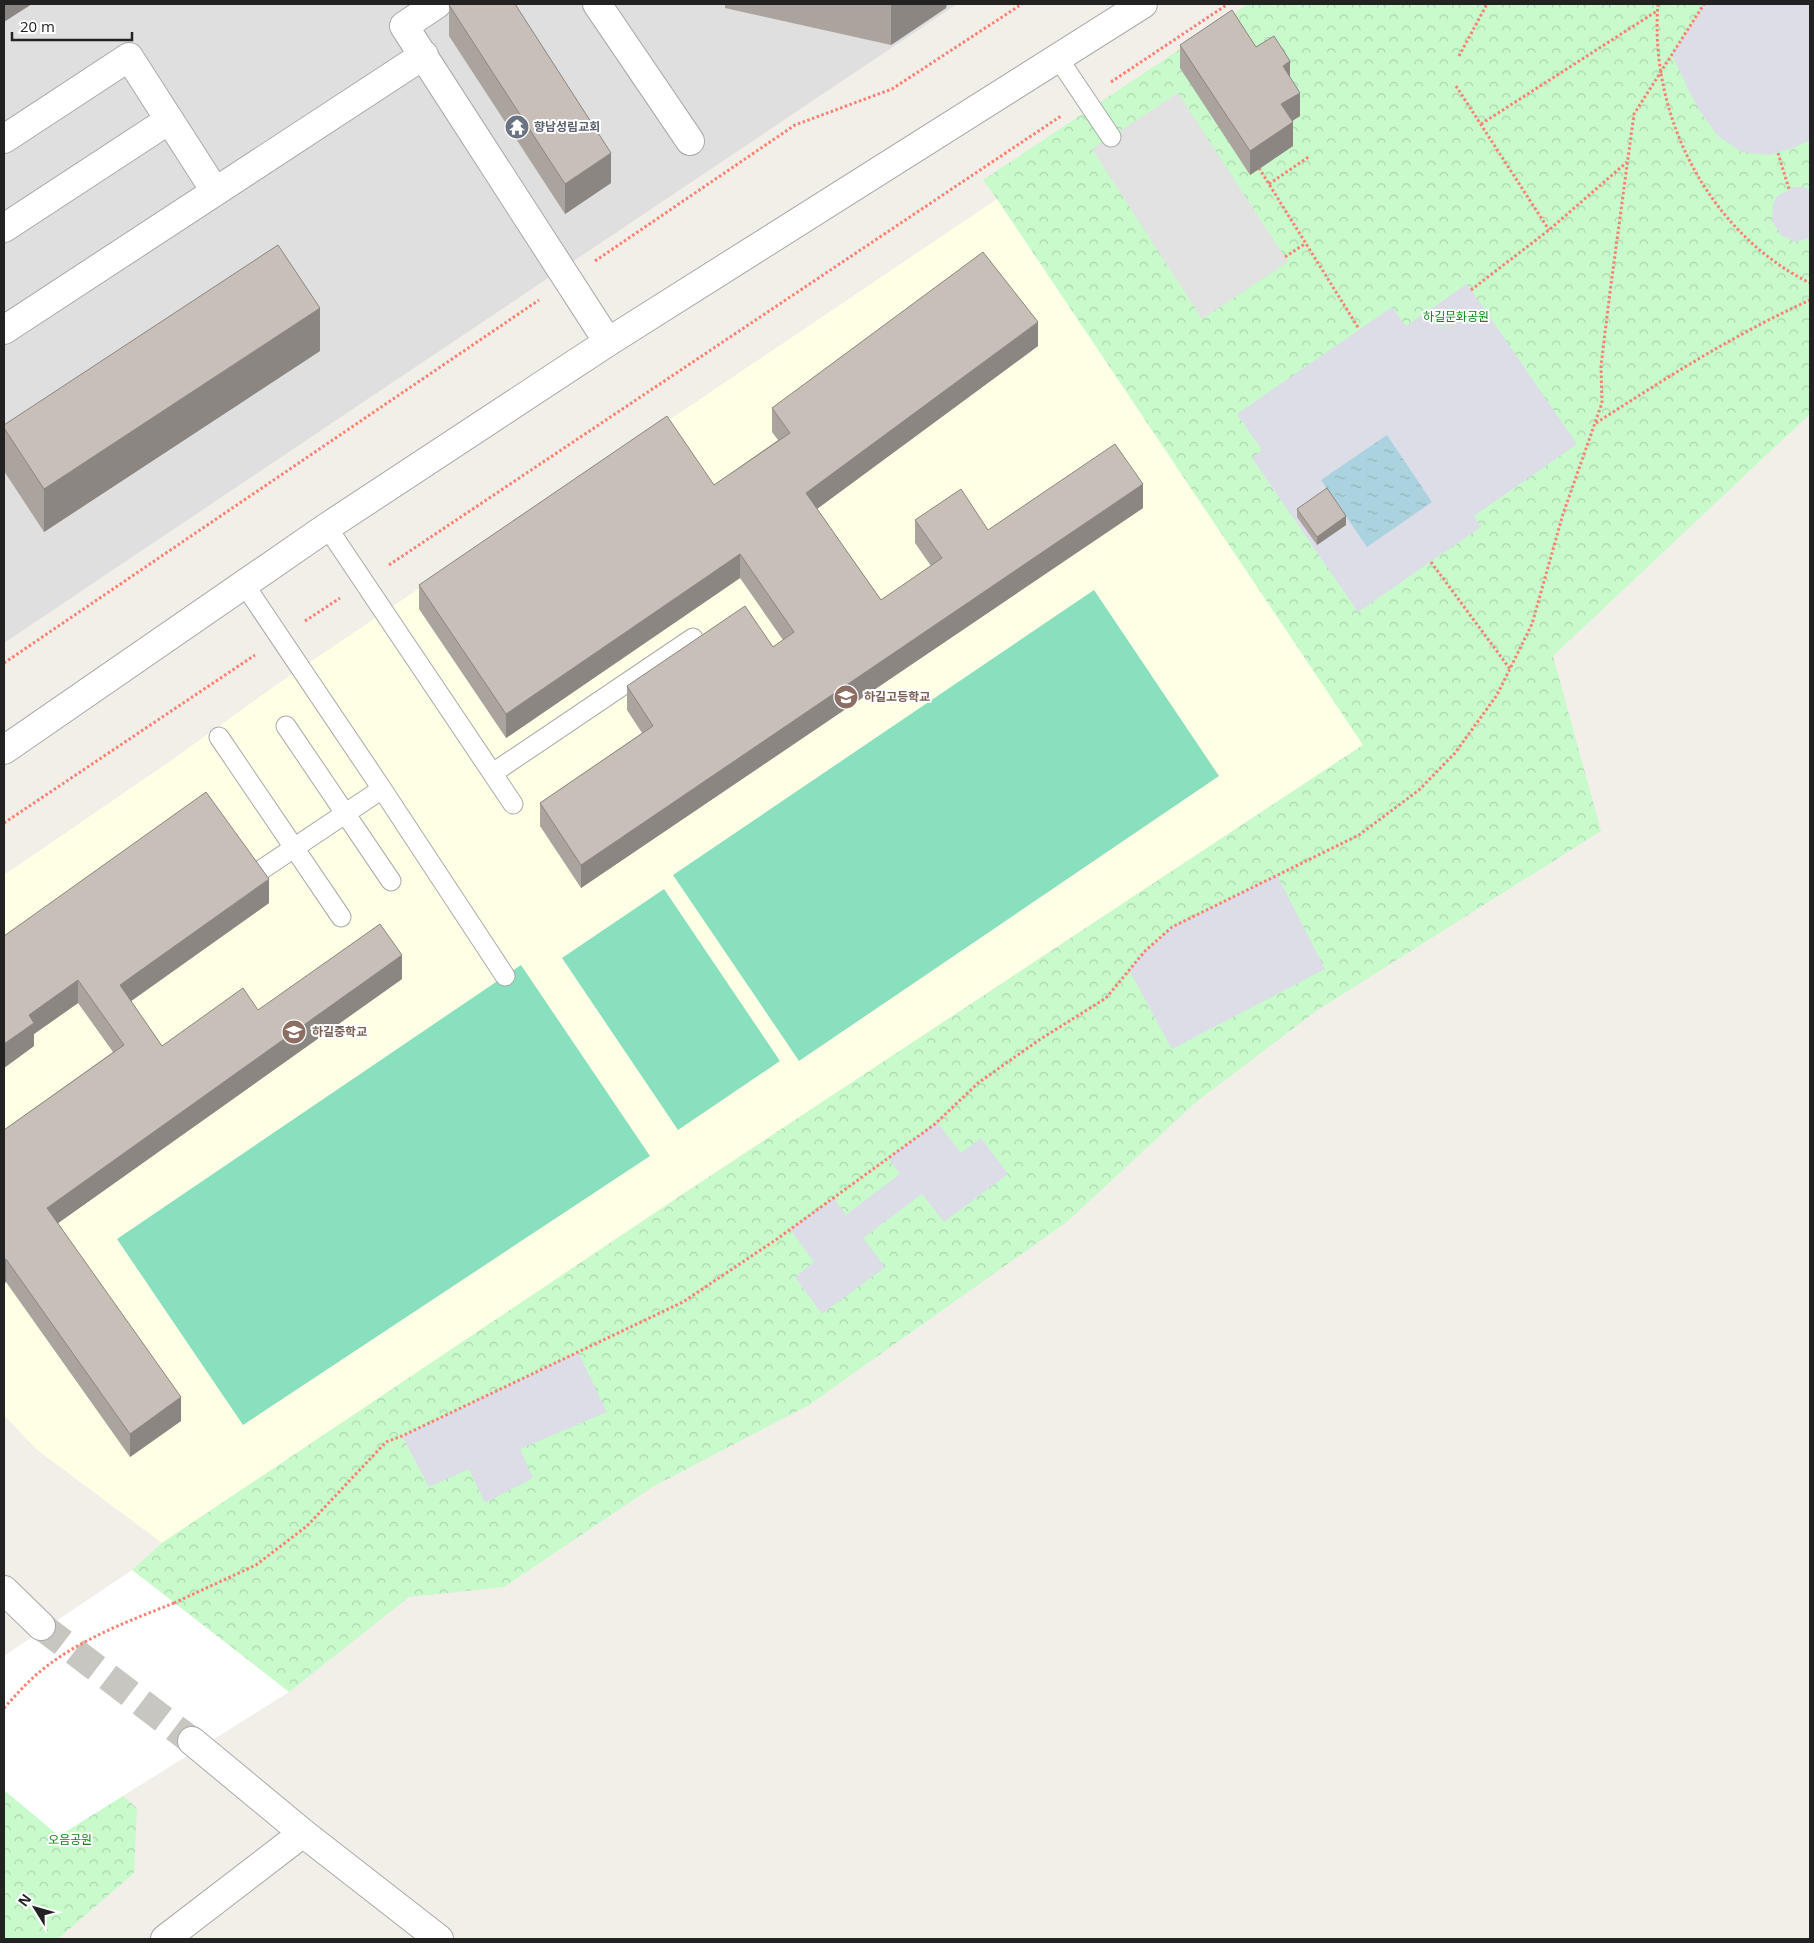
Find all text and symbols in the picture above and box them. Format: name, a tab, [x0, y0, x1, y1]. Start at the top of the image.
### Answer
scale bar	[12, 10, 132, 42]
text: 20 m	[20, 16, 55, 36]
temple icon: 향남성림교회	[504, 114, 530, 140]
place label: 향남성림교회	[534, 118, 600, 135]
park label: 하길문화공원	[1423, 308, 1489, 325]
school or university icon: 하길고등학교	[833, 684, 859, 710]
place label: 하길고등학교	[864, 688, 930, 705]
school or university icon: 하길중학교	[281, 1019, 307, 1045]
place label: 하길중학교	[312, 1023, 367, 1040]
park label: 오음공원	[48, 1831, 92, 1848]
north arrow	[10, 1883, 60, 1933]
text: N	[13, 1890, 35, 1910]

